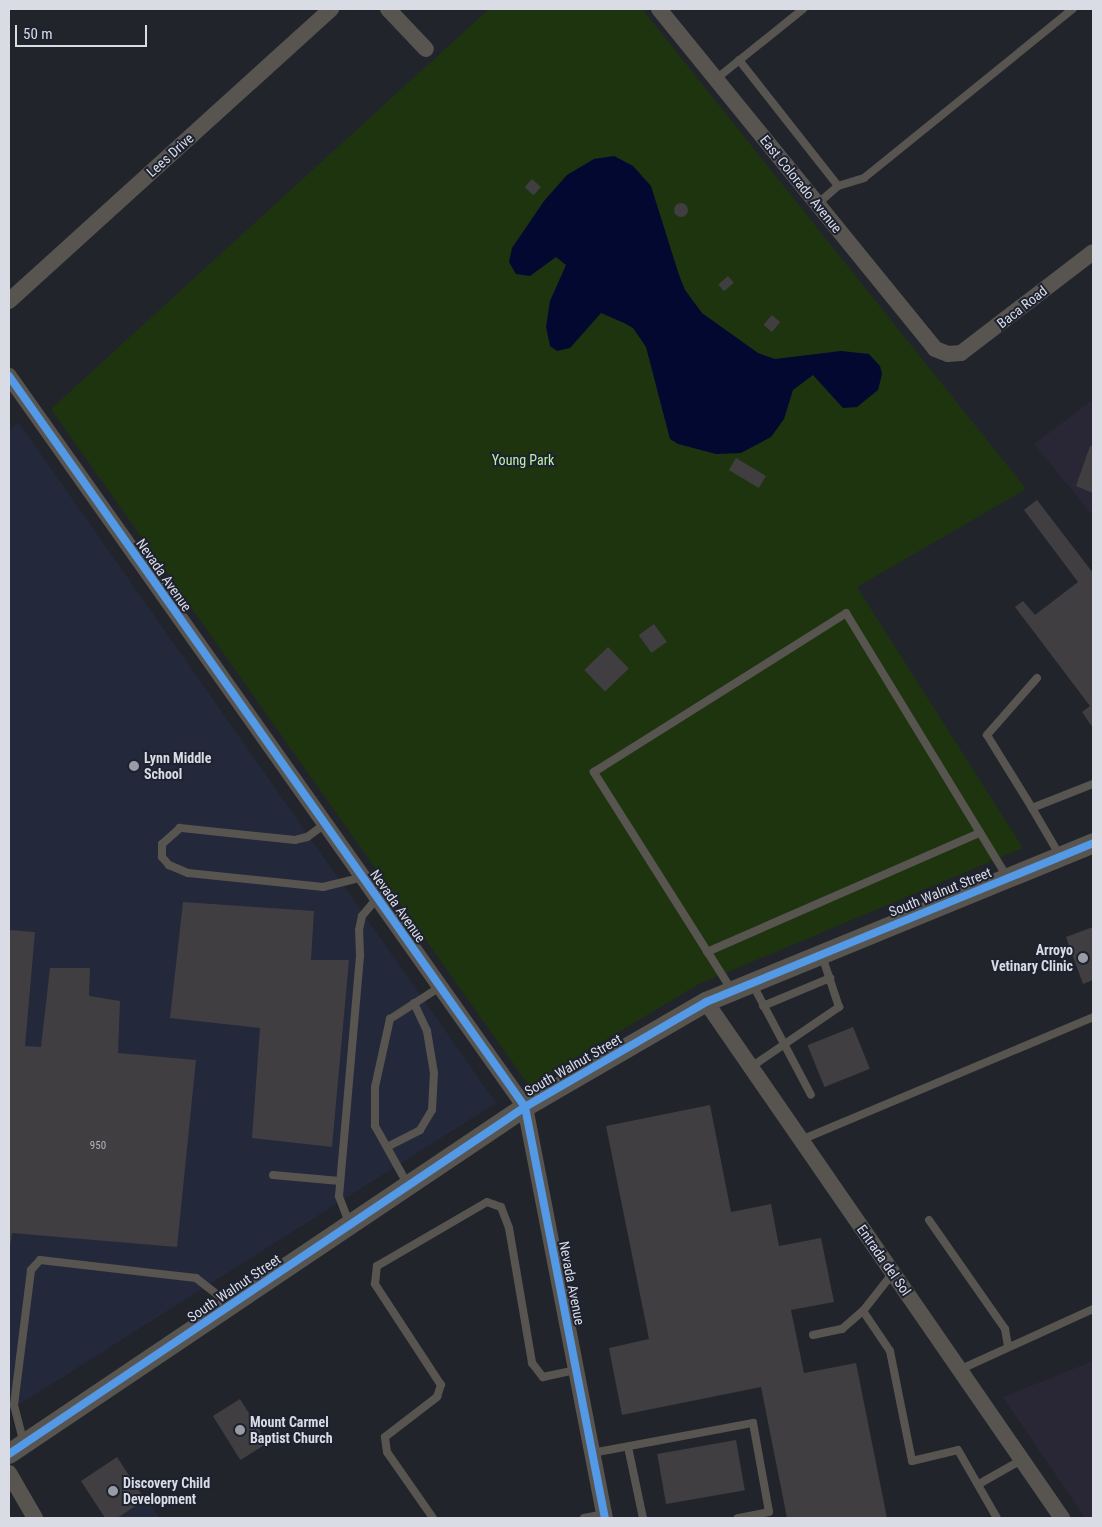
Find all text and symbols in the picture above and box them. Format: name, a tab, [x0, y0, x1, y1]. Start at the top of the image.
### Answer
scale bar	[18, 15, 150, 47]
text: 50 m	[23, 25, 53, 43]
street label: Lees Drive	[143, 130, 197, 180]
street label: East Colorado Avenue	[756, 132, 846, 236]
street label: Baca Road	[994, 282, 1050, 332]
park label: Young Park	[492, 452, 554, 468]
street label: Nevada Avenue	[133, 535, 195, 615]
place label: Lynn Middle School	[144, 750, 211, 782]
marker: Lynn Middle School	[128, 760, 140, 772]
street label: South Walnut Street	[886, 864, 994, 920]
street label: Nevada Avenue	[367, 866, 429, 946]
place label: Arroyo Vetinary Clinic	[991, 942, 1073, 974]
marker: Arroyo Vetinary Clinic	[1077, 952, 1089, 964]
street label: South Walnut Street	[521, 1030, 625, 1100]
house number: 950	[90, 1139, 106, 1153]
street label: Entrada del Sol	[853, 1221, 915, 1299]
street label: Nevada Avenue	[556, 1240, 588, 1326]
street label: South Walnut Street	[184, 1250, 284, 1326]
place label: Mount Carmel Baptist Church	[250, 1414, 333, 1446]
marker: Mount Carmel Baptist Church	[234, 1424, 246, 1436]
place label: Discovery Child Development	[123, 1475, 210, 1508]
marker: Discovery Child Development	[107, 1485, 119, 1497]

